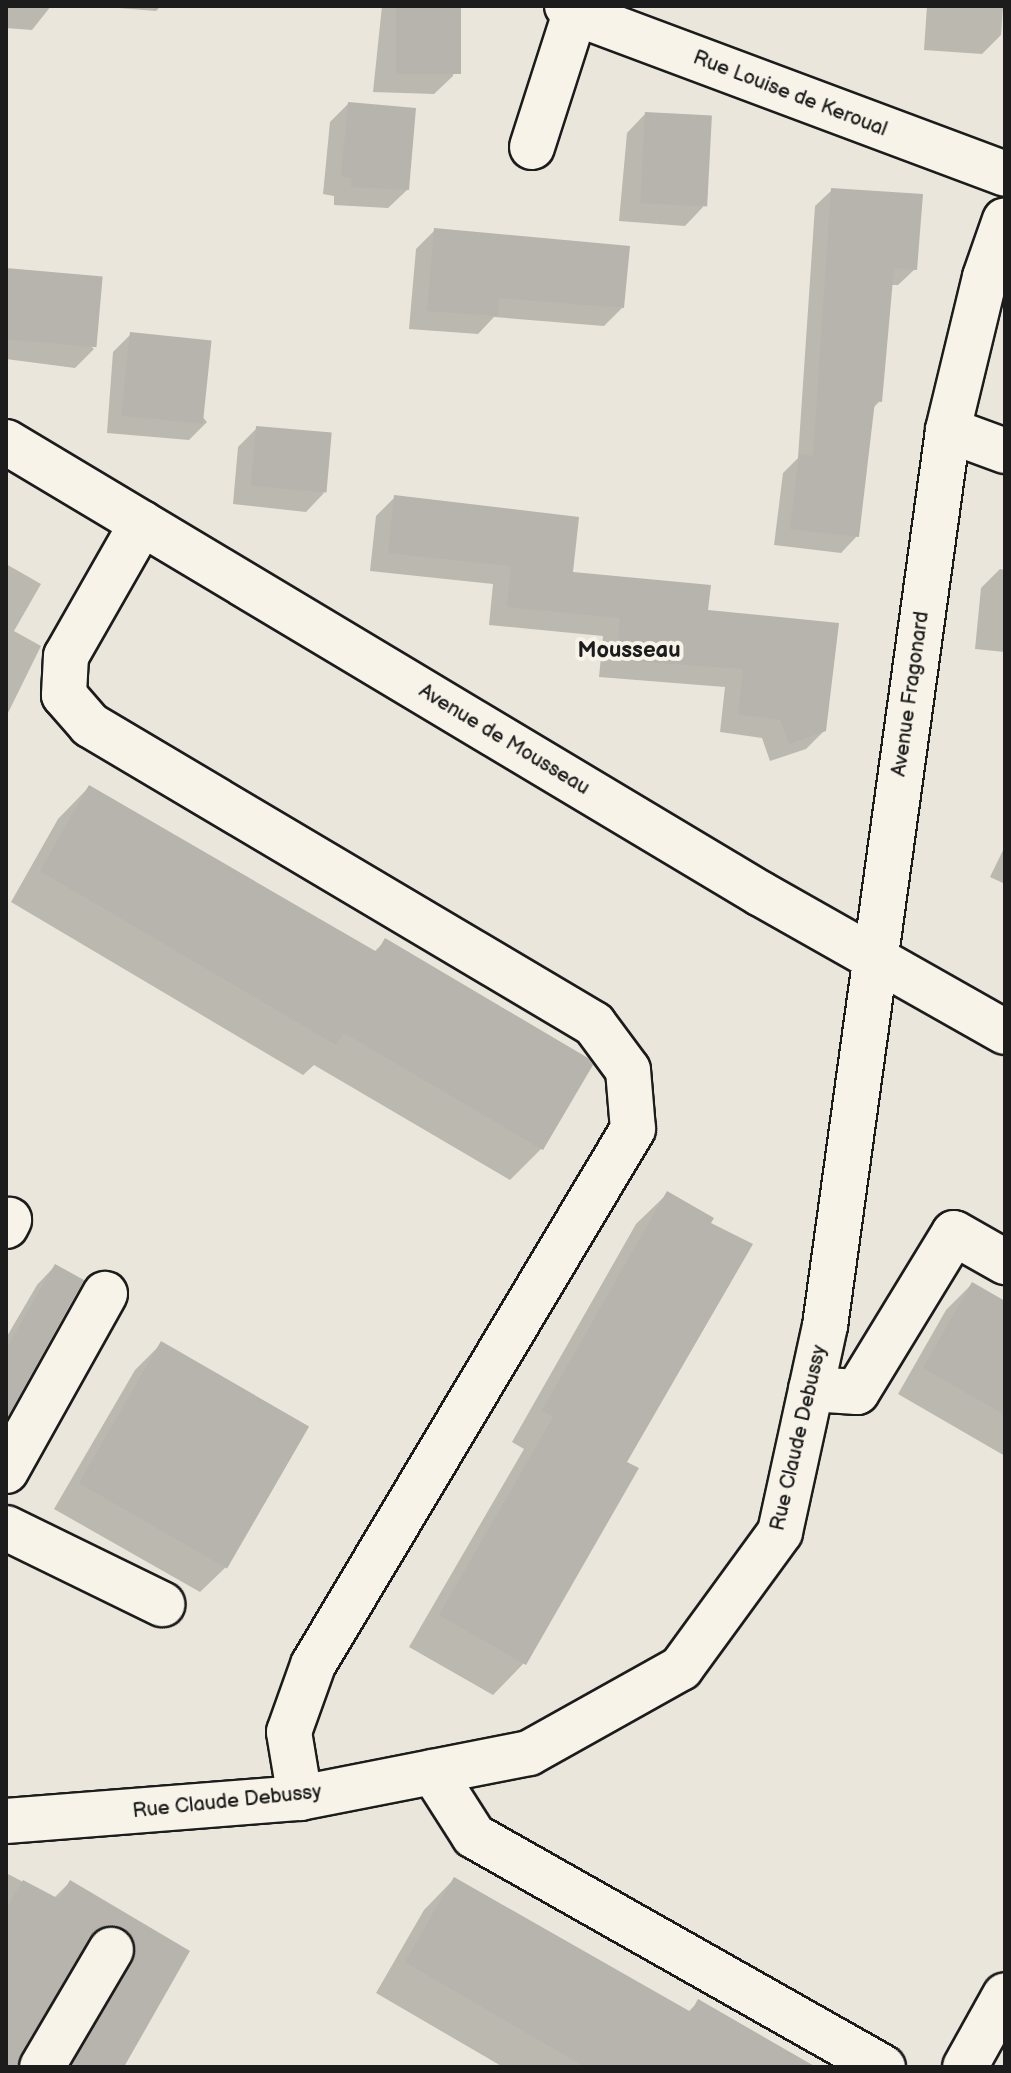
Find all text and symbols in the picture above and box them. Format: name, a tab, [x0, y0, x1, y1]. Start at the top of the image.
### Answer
street label: Rue Louise de Keroual	[690, 46, 890, 142]
street label: Avenue Fragonard	[888, 610, 934, 778]
district label: Mousseau	[577, 638, 681, 664]
street label: Avenue de Mousseau	[414, 680, 594, 800]
street label: Rue Claude Debussy	[766, 1343, 832, 1533]
street label: Rue Claude Debussy	[131, 1780, 323, 1824]

